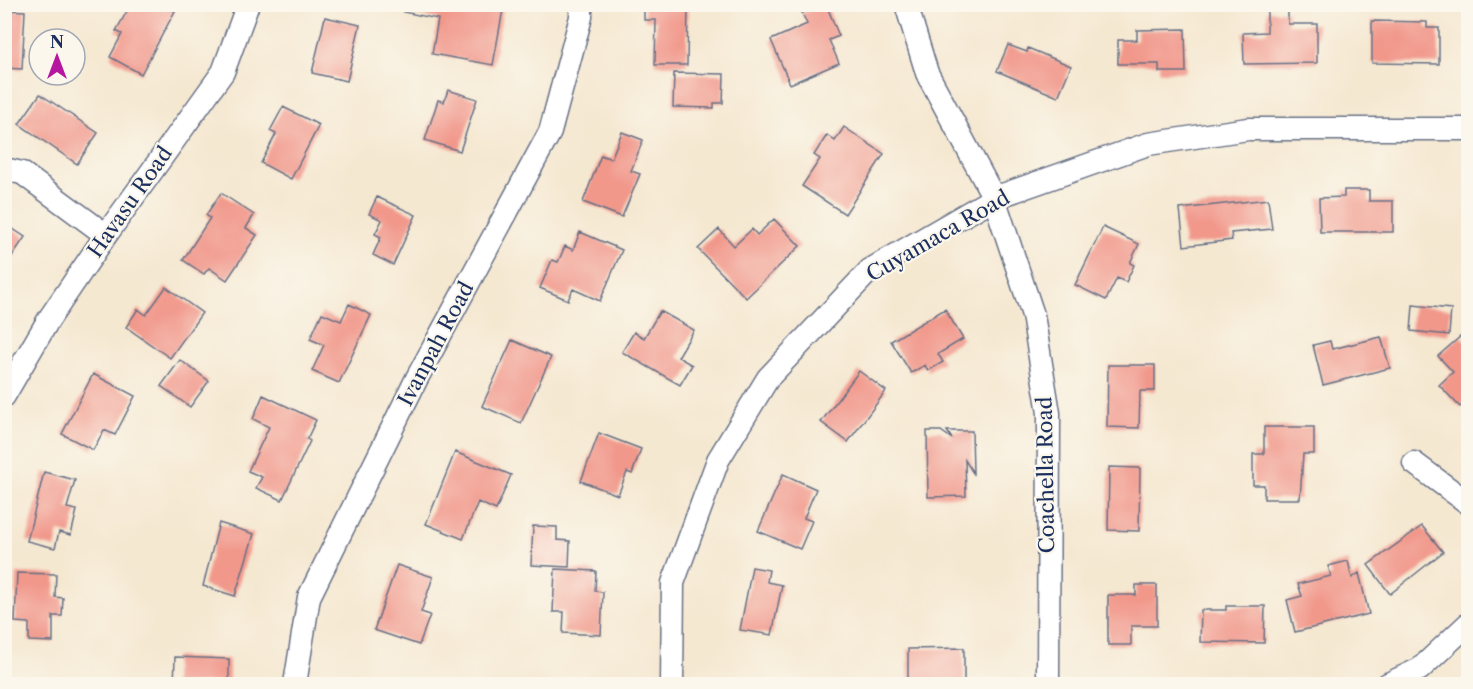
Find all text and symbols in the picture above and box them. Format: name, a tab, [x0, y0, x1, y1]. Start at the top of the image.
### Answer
north arrow	[27, 27, 87, 87]
text: N	[50, 32, 64, 52]
street label: Havasu Road	[82, 141, 177, 262]
street label: Cuyamaca Road	[862, 184, 1014, 287]
street label: Ivanpah Road	[392, 277, 479, 410]
street label: Coachella Road	[1032, 396, 1059, 554]

